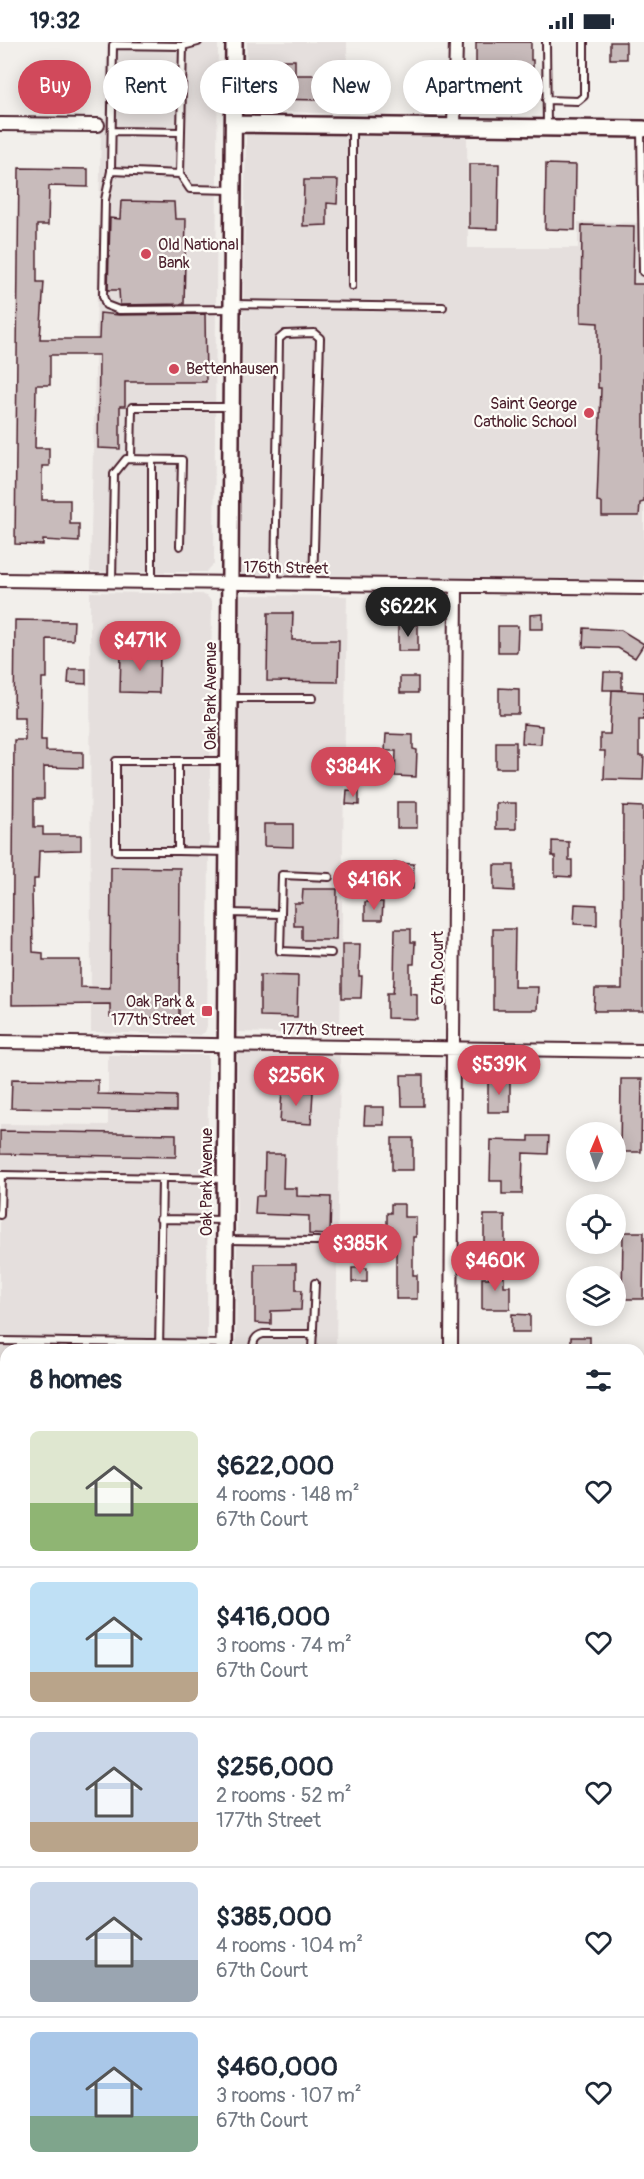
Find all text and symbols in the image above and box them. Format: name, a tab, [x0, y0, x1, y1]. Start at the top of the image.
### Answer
text: 19:32	[30, 7, 80, 35]
chip: Buy	[18, 60, 91, 114]
chip: Rent	[103, 60, 188, 114]
chip: Filters	[200, 60, 299, 114]
chip: New	[311, 60, 391, 114]
chip: Apartment	[403, 60, 543, 114]
place label: Old National Bank	[158, 235, 239, 273]
marker: Old National Bank	[139, 247, 153, 261]
place label: Bettenhausen	[186, 359, 279, 379]
marker: Bettenhausen	[167, 362, 181, 376]
place label: Saint George Catholic School	[473, 394, 577, 432]
marker: Saint George Catholic School	[582, 406, 596, 420]
street label: 176th Street	[243, 557, 329, 579]
pin: $622K	[366, 587, 450, 638]
text: $622K	[380, 594, 436, 619]
pin: $471K	[98, 621, 182, 672]
text: $471K	[114, 628, 166, 653]
street label: Oak Park Avenue	[201, 642, 221, 750]
pin: $384K	[311, 747, 395, 798]
text: $384K	[325, 754, 381, 779]
pin: $416K	[332, 860, 416, 911]
text: $416K	[347, 867, 401, 892]
street label: 67th Court	[428, 931, 448, 1005]
place label: Oak Park & 177th Street	[111, 992, 196, 1030]
marker: Oak Park & 177th Street	[200, 1004, 214, 1018]
street label: 177th Street	[280, 1019, 365, 1041]
pin: $539K	[457, 1045, 541, 1096]
text: $539K	[471, 1052, 527, 1077]
pin: $256K	[254, 1056, 338, 1107]
text: $256K	[268, 1063, 324, 1088]
north arrow	[566, 1122, 626, 1182]
map controls	[566, 1122, 626, 1326]
street label: Oak Park Avenue	[197, 1128, 217, 1236]
button: locate	[566, 1194, 626, 1254]
pin: $385K	[318, 1224, 402, 1275]
text: $385K	[333, 1231, 387, 1256]
pin: $460K	[453, 1241, 537, 1292]
text: $460K	[465, 1248, 525, 1273]
button: layers	[566, 1266, 626, 1326]
text: 8 homes	[30, 1364, 122, 1396]
icon: filters	[582, 1364, 615, 1397]
text: $622,000	[216, 1450, 334, 1482]
icon: home	[78, 1455, 150, 1527]
icon: heart	[582, 1475, 615, 1508]
text: 4 rooms · 148 m²	[216, 1482, 360, 1507]
text: 67th Court	[216, 1507, 308, 1532]
text: $416,000	[216, 1601, 330, 1633]
icon: home	[78, 1606, 150, 1678]
icon: heart	[582, 1626, 615, 1659]
text: 3 rooms · 74 m²	[216, 1633, 352, 1658]
text: 67th Court	[216, 1658, 308, 1683]
text: $256,000	[216, 1751, 334, 1783]
icon: home	[78, 1756, 150, 1828]
icon: heart	[582, 1776, 615, 1809]
text: 2 rooms · 52 m²	[216, 1783, 352, 1808]
text: 177th Street	[216, 1808, 321, 1833]
text: $385,000	[216, 1901, 332, 1933]
icon: home	[78, 1906, 150, 1978]
icon: heart	[582, 1926, 615, 1959]
text: 4 rooms · 104 m²	[216, 1933, 363, 1958]
text: 67th Court	[216, 1958, 308, 1983]
text: $460,000	[216, 2051, 338, 2083]
icon: home	[78, 2056, 150, 2128]
icon: heart	[582, 2076, 615, 2109]
text: 3 rooms · 107 m²	[216, 2083, 362, 2108]
text: 67th Court	[216, 2108, 308, 2133]

